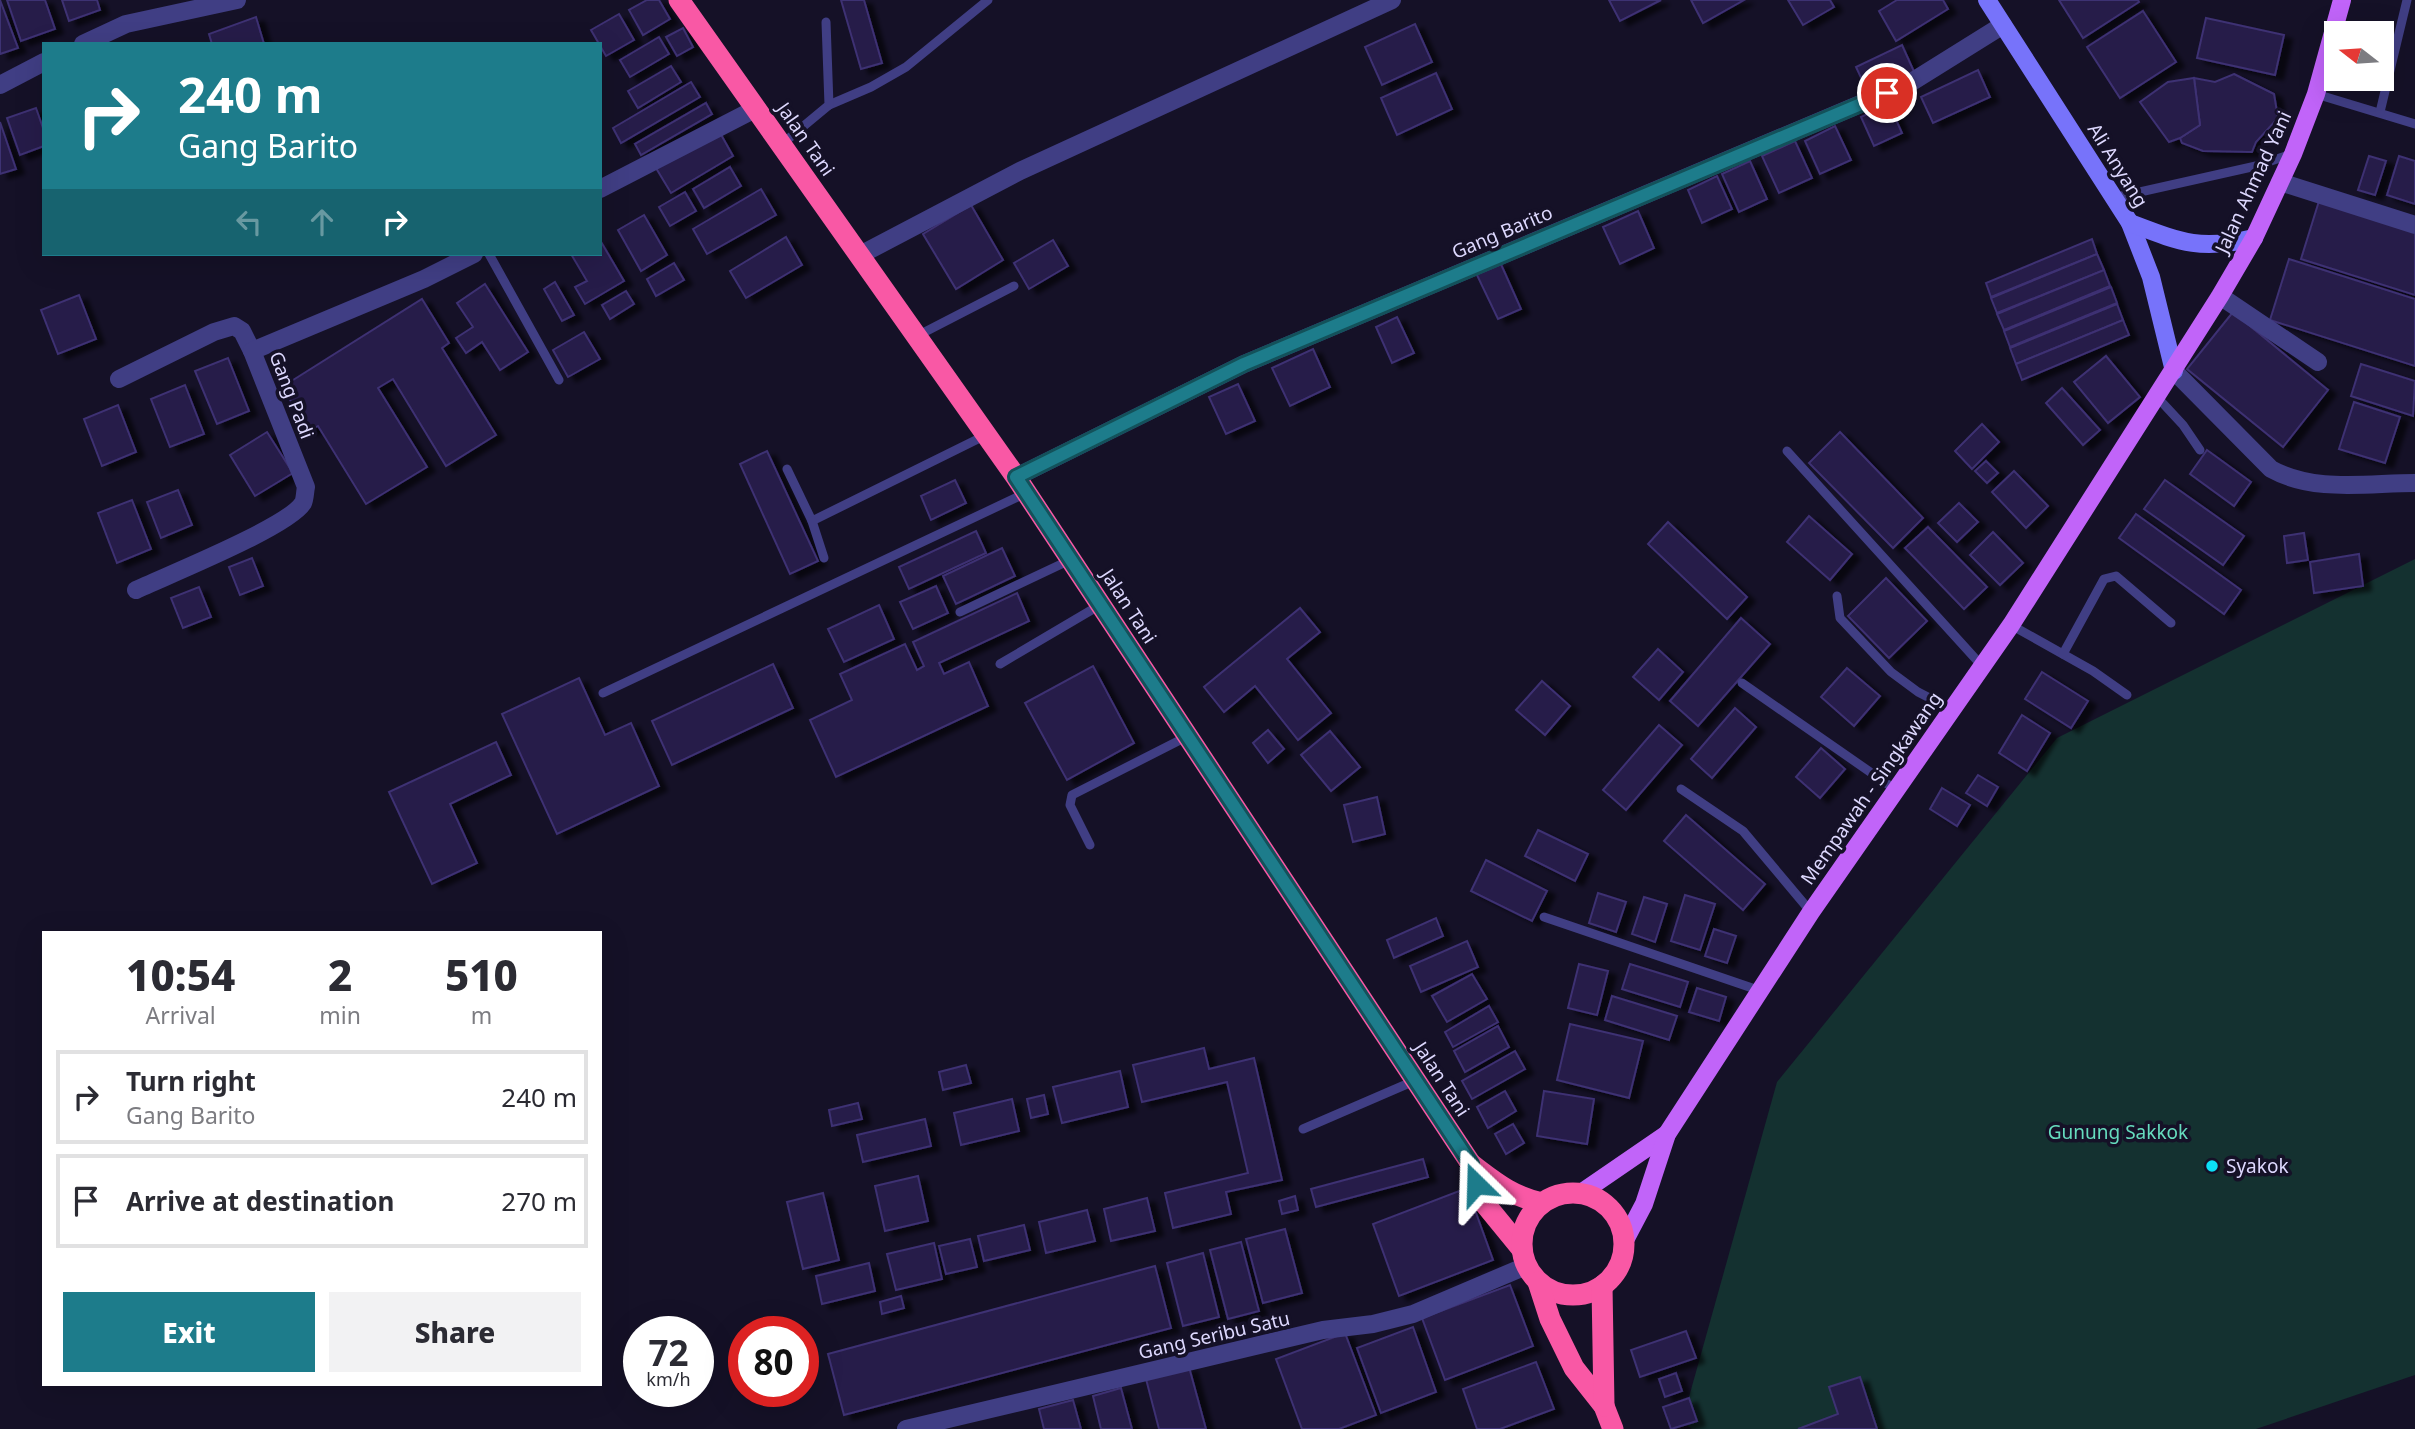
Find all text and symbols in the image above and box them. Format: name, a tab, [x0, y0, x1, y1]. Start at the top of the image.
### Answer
north arrow	[2324, 21, 2394, 91]
map controls	[2324, 21, 2394, 91]
text: 240 m	[178, 61, 323, 127]
pin	[1857, 63, 1917, 123]
icon: right	[63, 70, 154, 161]
icon: arrive	[1868, 74, 1906, 112]
street label: Jalan Tani	[770, 95, 841, 181]
street label: Jalan Ahmad Yani	[2208, 107, 2297, 259]
street label: Ali Anyang	[2082, 118, 2154, 212]
text: Gang Barito	[178, 124, 358, 167]
street label: Gang Barito	[1448, 199, 1556, 265]
icon: left	[230, 203, 268, 241]
icon: ahead	[303, 203, 341, 241]
icon: right	[376, 203, 414, 241]
street label: Gang Padi	[263, 348, 321, 442]
street label: Jalan Tani	[1094, 562, 1163, 648]
street label: Mempawah - Singkawang	[1794, 686, 1948, 890]
text: 10:54	[126, 946, 235, 1003]
text: 2	[328, 946, 352, 1003]
text: 510	[445, 946, 518, 1003]
text: Arrival	[146, 999, 216, 1031]
text: min	[319, 999, 361, 1031]
text: m	[471, 999, 492, 1031]
street label: Jalan Tani	[1407, 1035, 1476, 1121]
text: Turn right	[126, 1063, 256, 1099]
icon: right	[67, 1078, 105, 1116]
text: 240 m	[501, 1079, 577, 1115]
text: Gang Barito	[126, 1099, 256, 1131]
park label: Gunung Sakkok	[2048, 1119, 2188, 1145]
position arrow	[1439, 1147, 1513, 1221]
place label: Syakok	[2226, 1153, 2289, 1179]
marker: Syakok	[2204, 1158, 2220, 1174]
icon: arrive	[67, 1182, 105, 1220]
text: Arrive at destination	[126, 1183, 395, 1219]
text: 270 m	[501, 1183, 577, 1219]
button: Exit	[63, 1292, 315, 1372]
button: Share	[329, 1292, 581, 1372]
street label: Gang Seribu Satu	[1136, 1305, 1292, 1365]
speed limit sign: 80	[728, 1316, 819, 1407]
text: 72	[648, 1329, 689, 1376]
text: km/h	[646, 1367, 691, 1391]

